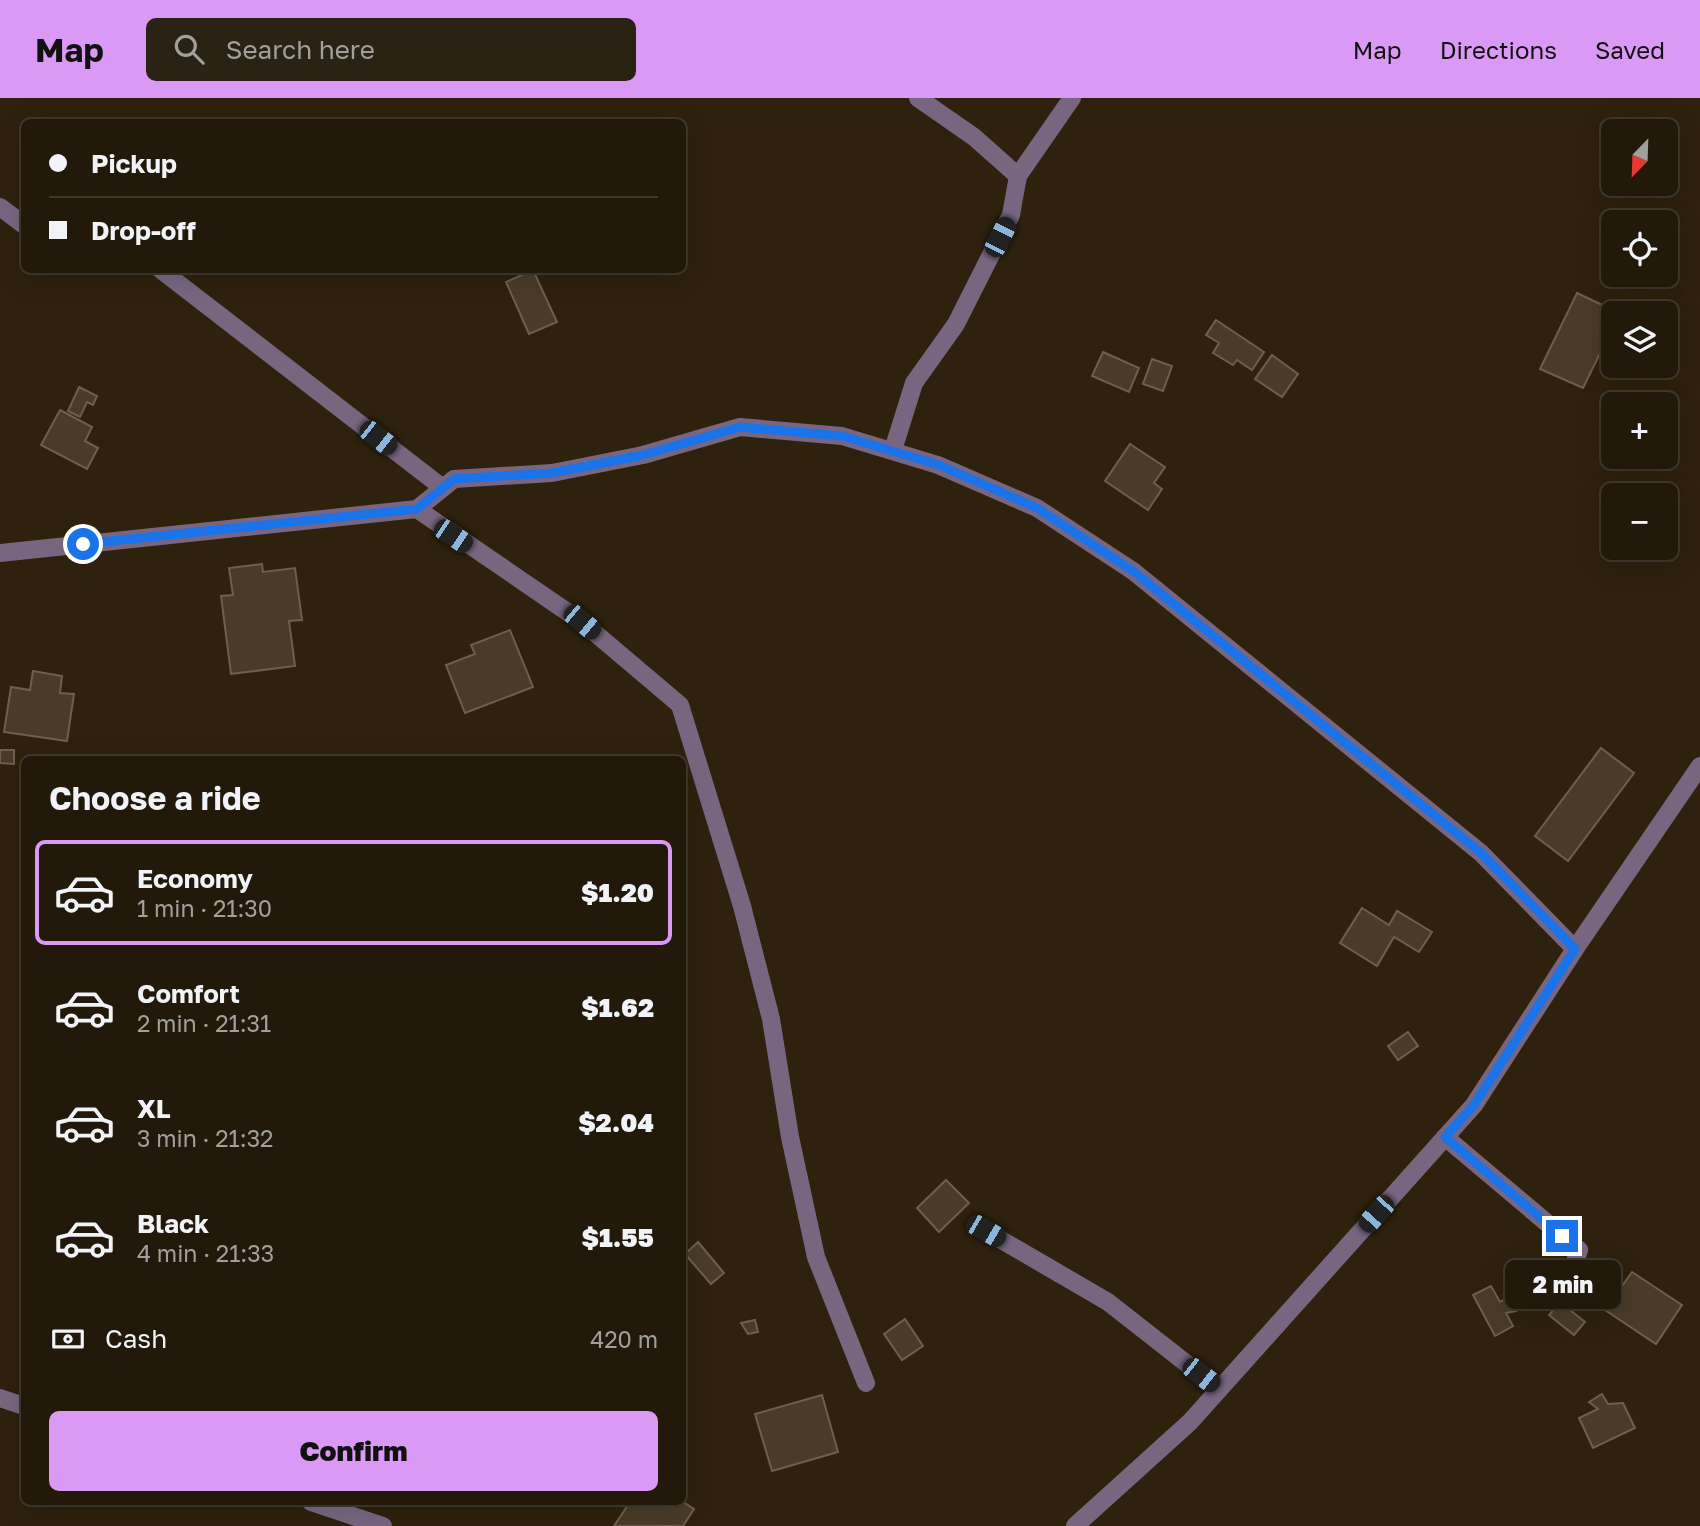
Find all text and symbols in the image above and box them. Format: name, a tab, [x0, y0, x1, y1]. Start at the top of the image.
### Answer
search box	[146, 18, 636, 81]
text: Map	[35, 30, 104, 69]
icon: search	[170, 30, 208, 68]
text: Search here	[226, 34, 375, 65]
text: Map	[1353, 35, 1402, 64]
text: Directions	[1440, 35, 1557, 64]
text: Saved	[1595, 35, 1665, 64]
north arrow	[1601, 119, 1678, 196]
map controls	[1601, 119, 1678, 560]
text: Pickup	[91, 148, 177, 179]
button: locate	[1601, 210, 1678, 287]
car	[982, 214, 1019, 260]
text: Drop-off	[91, 215, 196, 246]
button: layers	[1601, 301, 1678, 378]
button: +	[1601, 392, 1678, 469]
car	[355, 417, 402, 459]
button: −	[1601, 483, 1678, 560]
car	[430, 516, 477, 556]
route start	[67, 528, 99, 560]
car	[560, 600, 605, 644]
text: Choose a ride	[49, 779, 261, 817]
icon: car	[53, 861, 116, 924]
text: Economy	[137, 863, 253, 894]
text: $1.20	[581, 877, 654, 908]
text: 1 min · 21:30	[137, 894, 272, 922]
icon: car	[53, 976, 116, 1039]
text: Comfort	[137, 978, 240, 1009]
text: $1.62	[581, 992, 654, 1023]
text: 2 min · 21:31	[137, 1009, 271, 1037]
icon: car	[53, 1091, 116, 1154]
text: XL	[137, 1093, 171, 1124]
text: $2.04	[578, 1107, 654, 1138]
text: 3 min · 21:32	[137, 1124, 273, 1152]
car	[1355, 1191, 1398, 1237]
icon: car	[53, 1206, 116, 1269]
text: Black	[137, 1208, 209, 1239]
car	[963, 1211, 1010, 1251]
route end	[1546, 1220, 1578, 1252]
text: $1.55	[582, 1222, 654, 1253]
text: 4 min · 21:33	[137, 1239, 274, 1267]
callout: 2 min	[1504, 1260, 1620, 1310]
text: 2 min	[1533, 1270, 1593, 1298]
icon: cash	[49, 1320, 87, 1358]
text: Cash	[105, 1323, 167, 1354]
text: 420 m	[590, 1325, 658, 1353]
car	[1178, 1354, 1225, 1396]
button: Confirm	[49, 1411, 658, 1491]

